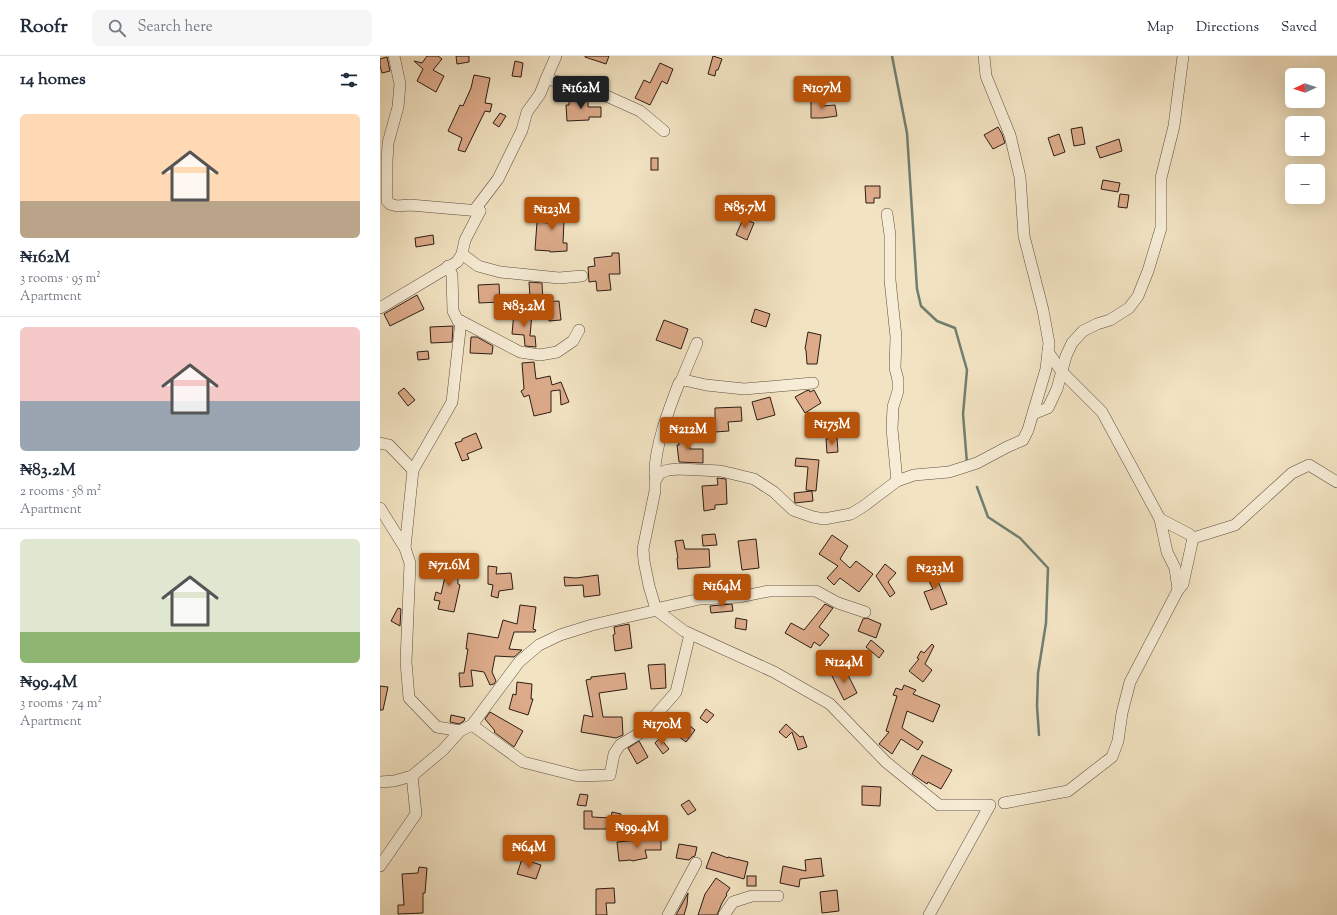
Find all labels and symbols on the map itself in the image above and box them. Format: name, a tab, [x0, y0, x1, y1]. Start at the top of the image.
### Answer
north arrow	[1285, 68, 1325, 108]
pin: ₦162M	[553, 76, 609, 110]
pin: ₦107M	[794, 76, 850, 110]
pin: ₦85.7M	[712, 195, 778, 229]
pin: ₦123M	[524, 197, 580, 231]
pin: ₦83.2M	[491, 294, 557, 328]
pin: ₦175M	[804, 412, 860, 446]
pin: ₦212M	[660, 417, 716, 451]
pin: ₦71.6M	[416, 553, 482, 587]
pin: ₦233M	[907, 556, 963, 590]
pin: ₦164M	[694, 574, 750, 608]
pin: ₦124M	[816, 650, 872, 684]
pin: ₦170M	[634, 712, 690, 746]
pin: ₦99.4M	[604, 815, 670, 849]
pin: ₦64M	[505, 835, 553, 869]

